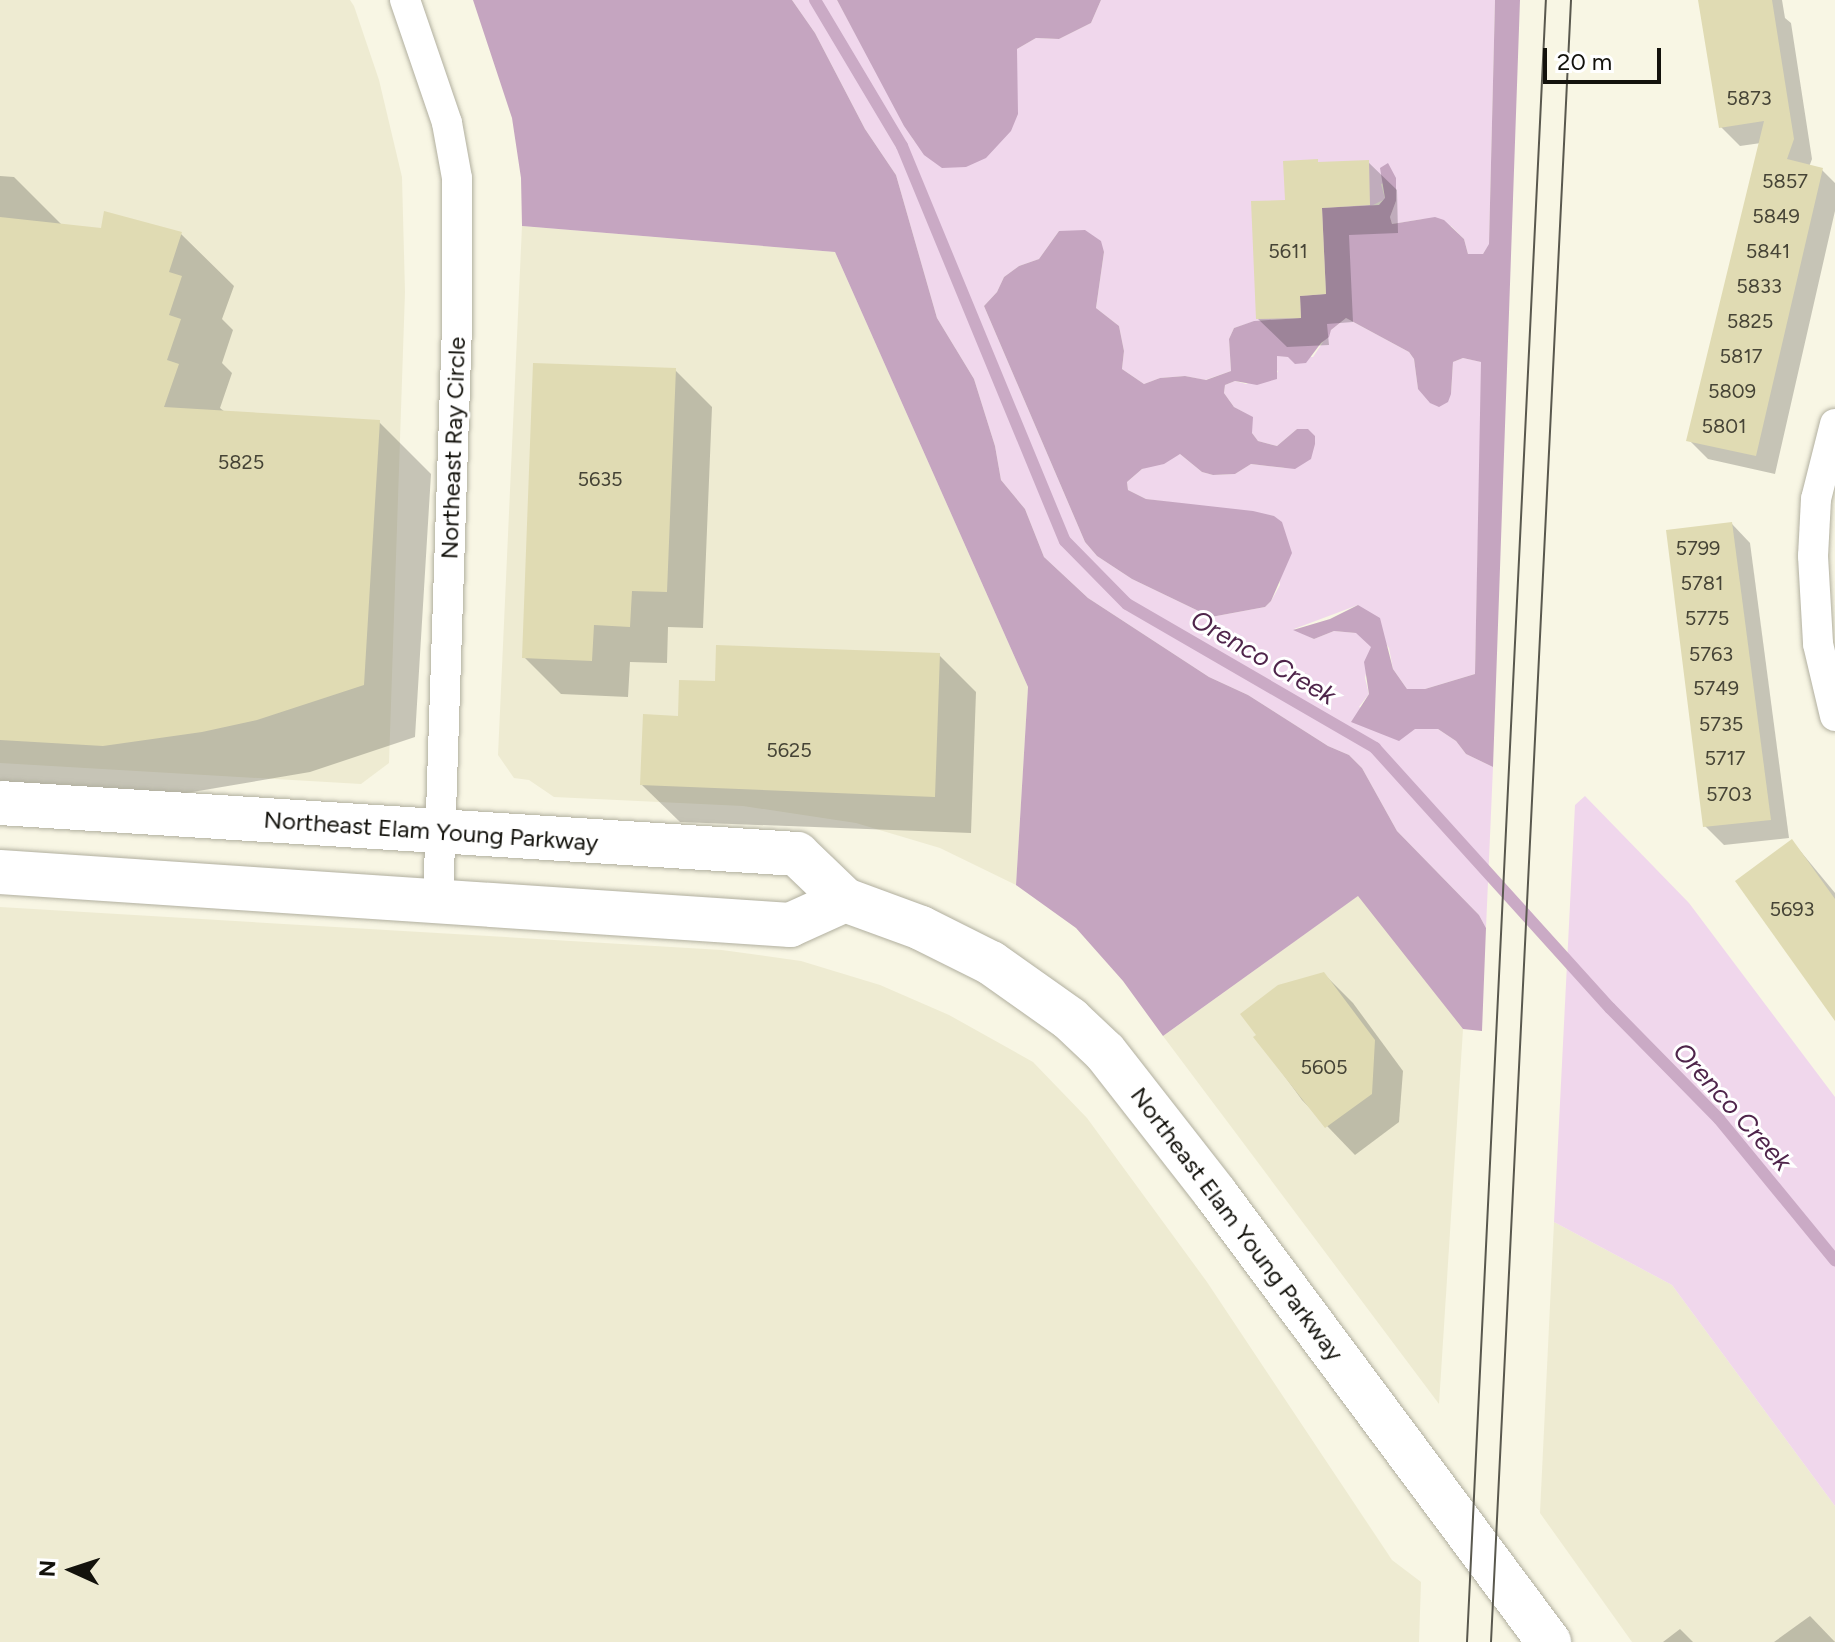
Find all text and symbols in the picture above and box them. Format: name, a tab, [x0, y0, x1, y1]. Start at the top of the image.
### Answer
scale bar	[1547, 32, 1665, 82]
text: 20 m	[1557, 47, 1612, 76]
house number: 5873	[1726, 86, 1772, 110]
house number: 5857	[1762, 169, 1808, 193]
house number: 5849	[1752, 204, 1800, 228]
house number: 5611	[1268, 239, 1308, 263]
house number: 5841	[1746, 239, 1790, 263]
house number: 5833	[1736, 274, 1782, 298]
house number: 5825	[1727, 309, 1773, 333]
street label: Northeast Ray Circle	[435, 336, 471, 560]
house number: 5817	[1720, 344, 1762, 368]
house number: 5809	[1708, 379, 1756, 403]
house number: 5801	[1702, 414, 1746, 438]
house number: 5825	[218, 450, 264, 474]
house number: 5635	[577, 467, 623, 491]
house number: 5799	[1676, 536, 1720, 560]
house number: 5781	[1681, 571, 1723, 595]
water label: Orenco Creek	[1185, 604, 1341, 712]
house number: 5775	[1685, 606, 1729, 630]
house number: 5763	[1689, 642, 1733, 666]
house number: 5749	[1693, 676, 1739, 700]
house number: 5735	[1699, 712, 1743, 736]
house number: 5625	[766, 738, 812, 762]
house number: 5717	[1704, 746, 1746, 770]
house number: 5703	[1706, 782, 1752, 806]
street label: Northeast Elam Young Parkway	[263, 805, 599, 857]
house number: 5693	[1769, 897, 1815, 921]
water label: Orenco Creek	[1666, 1036, 1798, 1178]
house number: 5605	[1300, 1055, 1348, 1079]
street label: Northeast Elam Young Parkway	[1125, 1081, 1349, 1367]
north arrow	[32, 1530, 112, 1610]
text: N	[34, 1560, 61, 1578]

